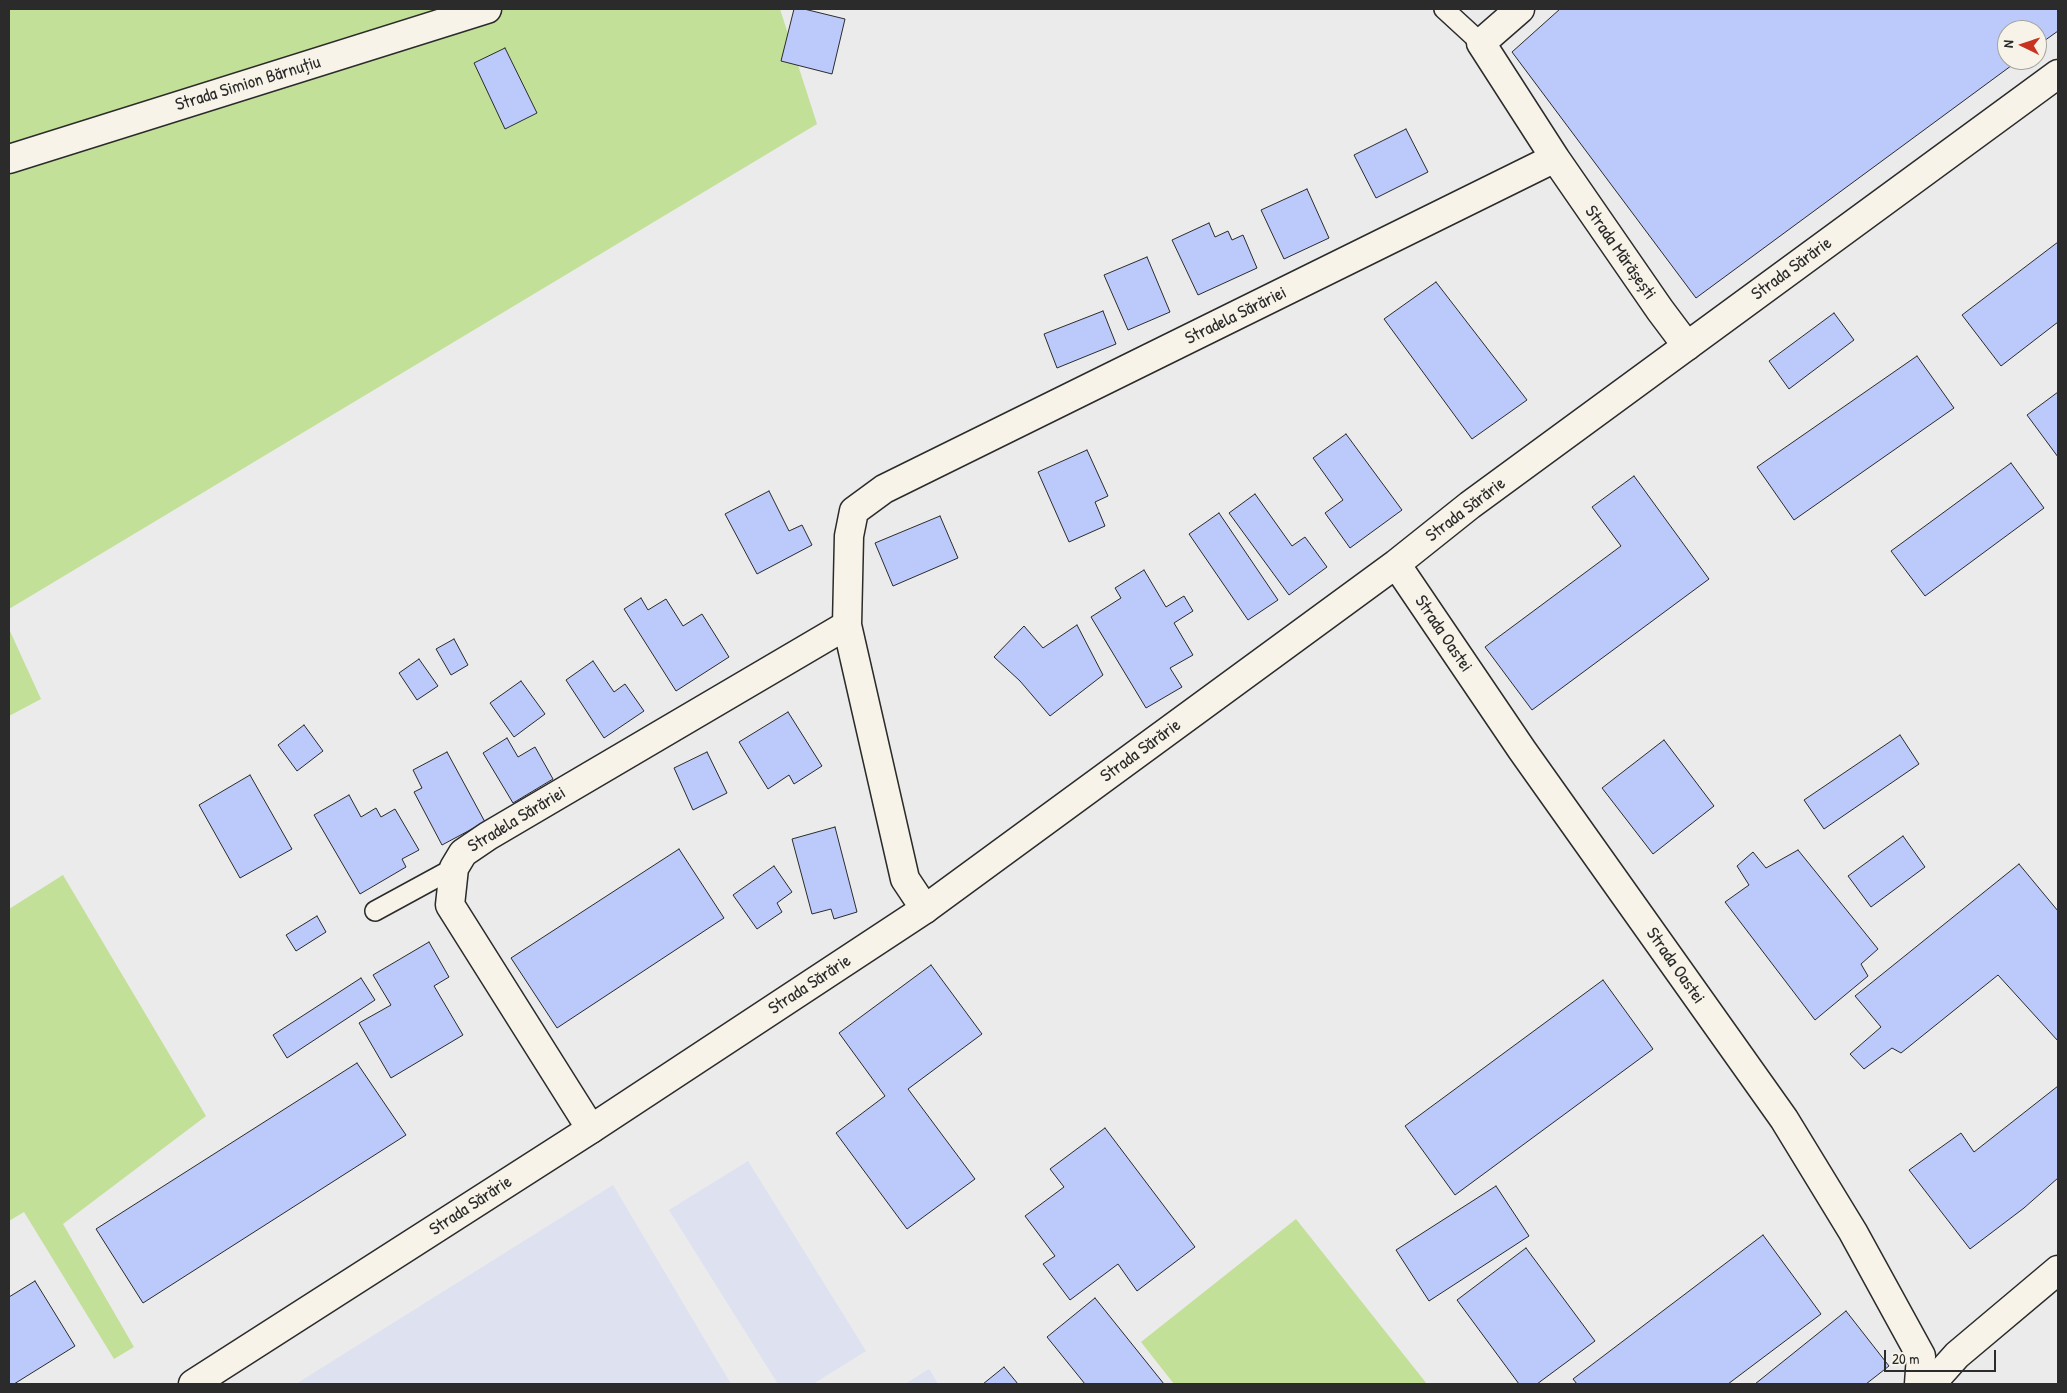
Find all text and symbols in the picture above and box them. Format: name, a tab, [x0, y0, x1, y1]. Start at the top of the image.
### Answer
north arrow	[1997, 20, 2047, 70]
text: N	[1998, 40, 2017, 48]
street label: Strada Simion Bărnuțiu	[173, 52, 323, 116]
street label: Strada Mărășești	[1580, 202, 1660, 304]
street label: Strada Sărărie	[1748, 233, 1836, 305]
street label: Stradela Sărăriei	[1182, 282, 1290, 350]
street label: Strada Sărărie	[1422, 473, 1510, 547]
street label: Strada Oastei	[1409, 591, 1477, 677]
street label: Strada Sărărie	[1097, 715, 1185, 787]
street label: Stradela Sărăriei	[464, 782, 570, 858]
street label: Strada Oastei	[1641, 924, 1709, 1008]
street label: Strada Sărărie	[765, 950, 855, 1020]
street label: Strada Sărărie	[426, 1171, 516, 1241]
scale bar	[1887, 1340, 2000, 1372]
text: 20 m	[1892, 1348, 1919, 1369]

